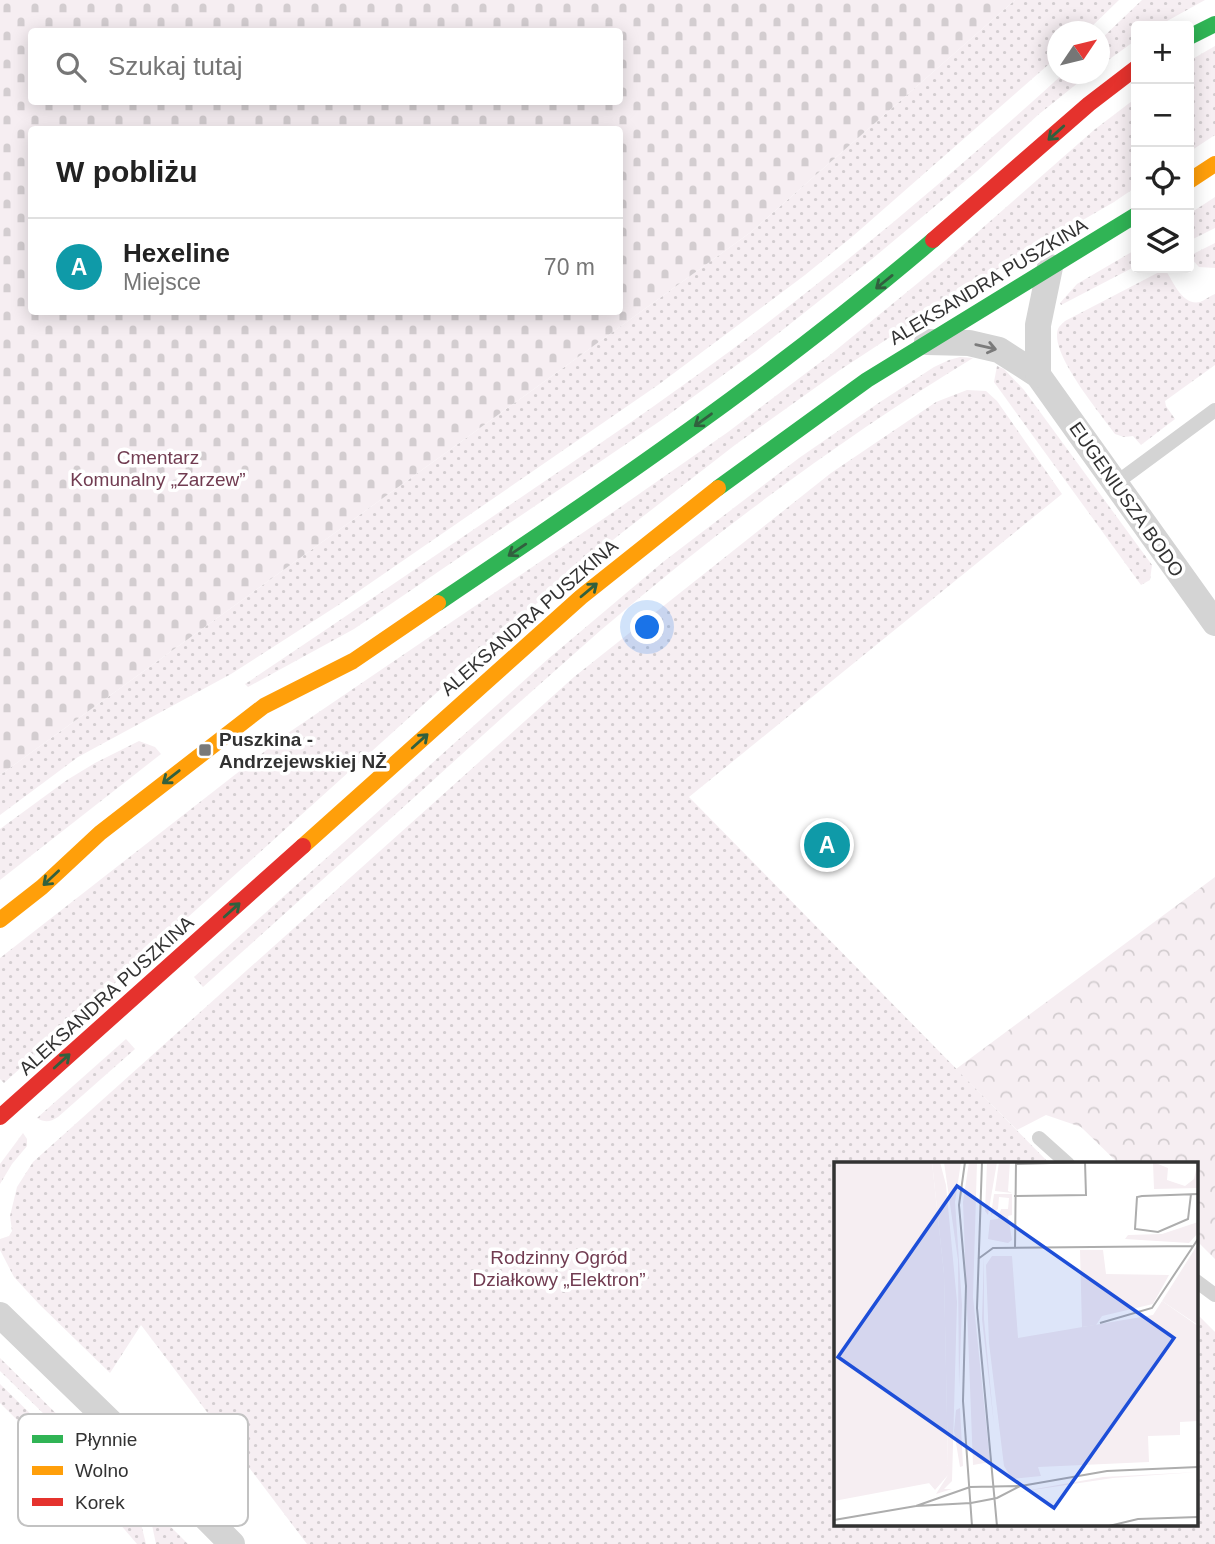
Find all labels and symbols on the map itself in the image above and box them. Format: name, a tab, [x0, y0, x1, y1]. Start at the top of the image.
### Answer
north arrow	[1047, 21, 1110, 84]
one-way arrow	[1048, 124, 1065, 141]
street label: ALEKSANDRA PUSZKINA	[886, 214, 1091, 349]
one-way arrow	[875, 274, 893, 289]
one-way arrow	[974, 341, 997, 354]
one-way arrow	[694, 413, 713, 427]
street label: EUGENIUSZA BODO	[1065, 418, 1188, 581]
park label: Cmentarz Komunalny „Zarzew”	[70, 447, 246, 490]
street label: ALEKSANDRA PUSZKINA	[437, 535, 622, 700]
one-way arrow	[508, 543, 527, 558]
one-way arrow	[580, 582, 598, 598]
your location	[630, 610, 664, 644]
place label: Puszkina - Andrzejewskiej NŻ	[219, 729, 387, 772]
one-way arrow	[410, 734, 428, 750]
marker: Puszkina - Andrzejewskiej NŻ	[197, 742, 213, 758]
one-way arrow	[162, 769, 180, 784]
pin: A	[804, 819, 850, 871]
one-way arrow	[43, 869, 60, 886]
one-way arrow	[223, 902, 241, 918]
street label: ALEKSANDRA PUSZKINA	[15, 911, 198, 1079]
one-way arrow	[53, 1053, 71, 1069]
inset map	[834, 1162, 1198, 1526]
park label: Rodzinny Ogród Działkowy „Elektron”	[472, 1247, 646, 1290]
legend	[18, 1414, 248, 1526]
text: Płynnie	[75, 1429, 137, 1450]
text: Wolno	[75, 1460, 129, 1481]
text: Korek	[75, 1492, 125, 1513]

